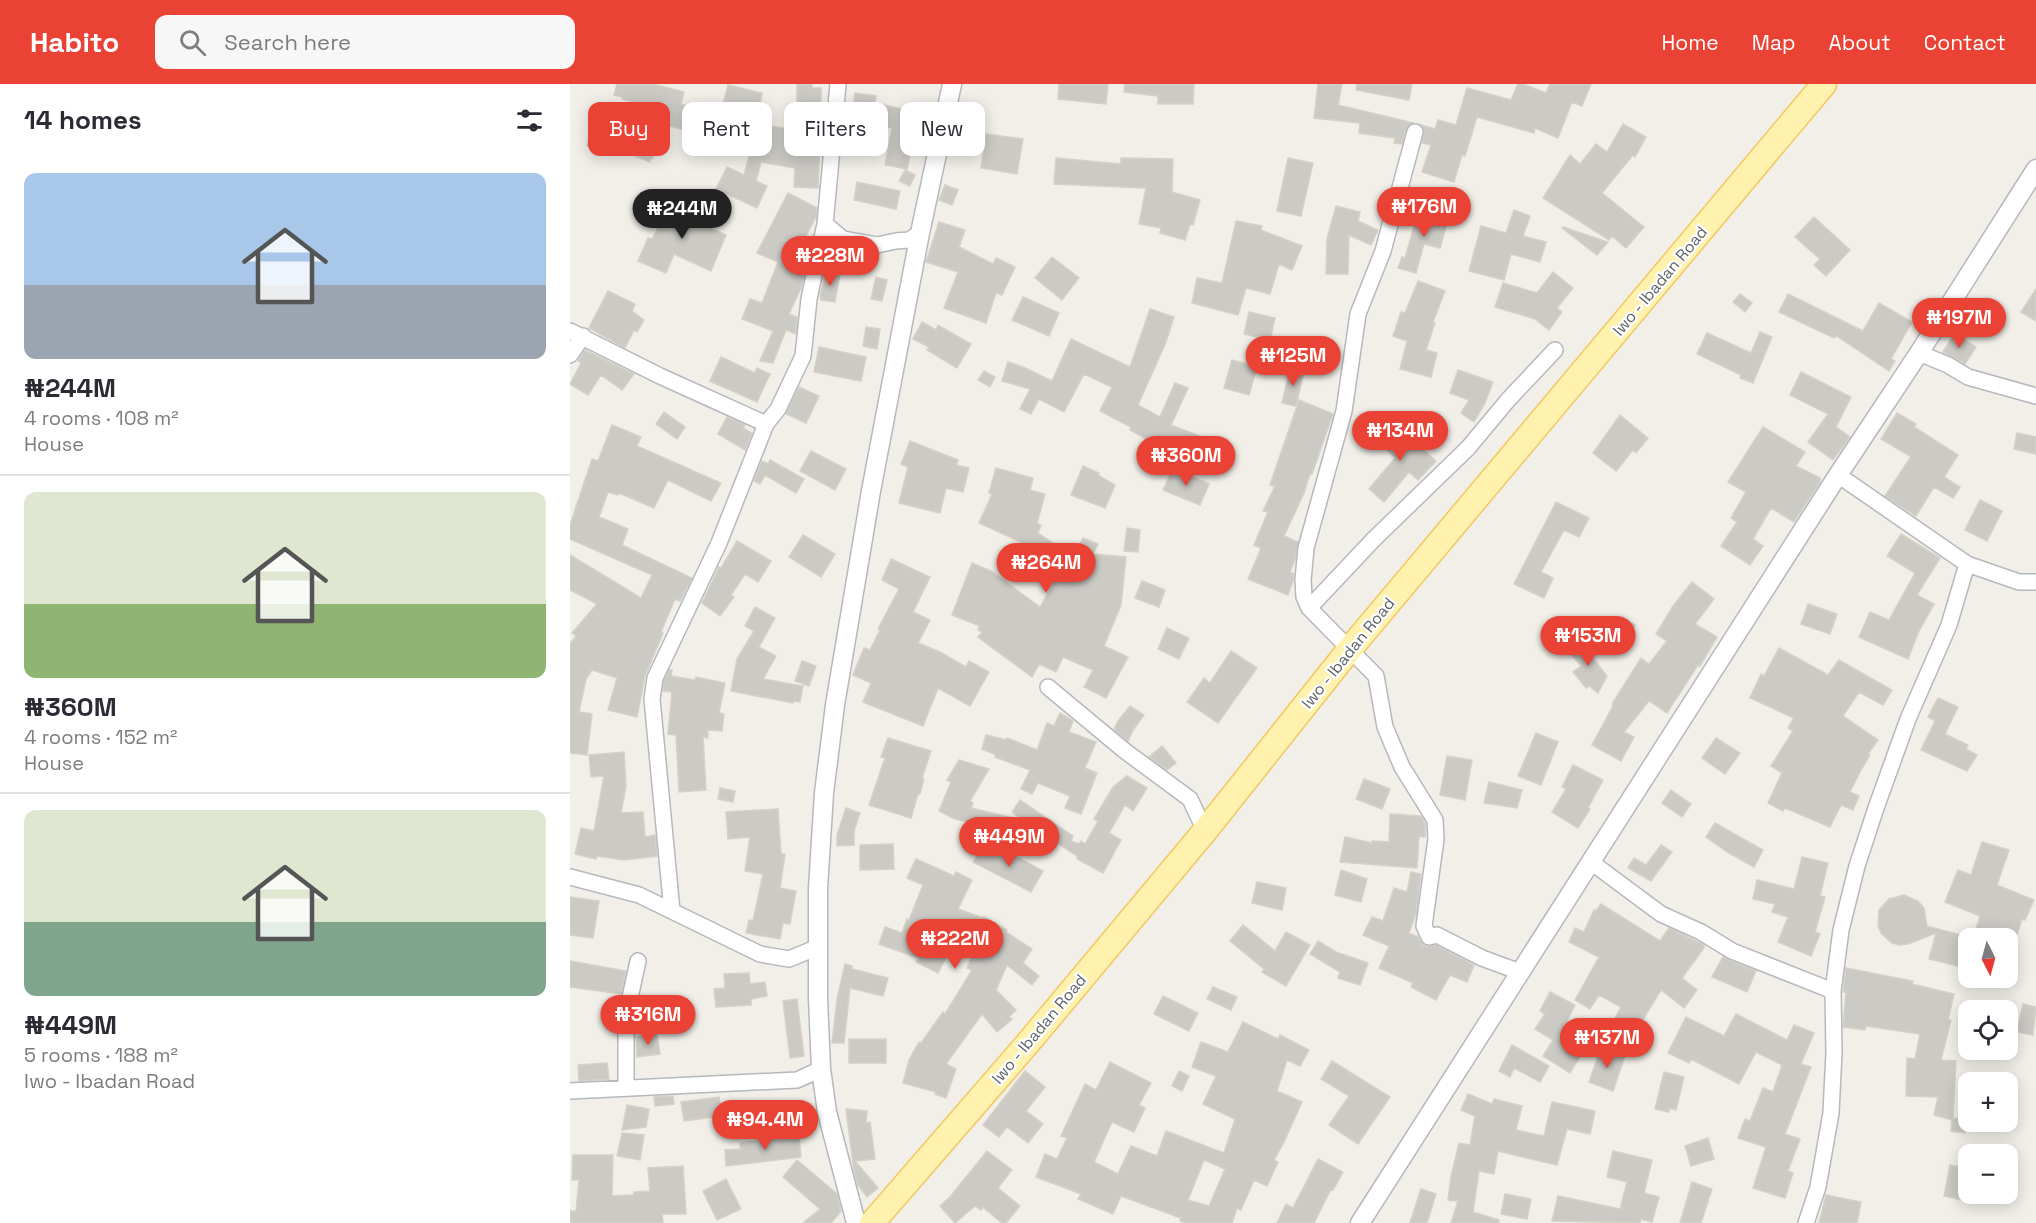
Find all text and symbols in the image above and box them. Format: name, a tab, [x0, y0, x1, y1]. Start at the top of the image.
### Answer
search box	[155, 15, 575, 69]
text: Habito	[30, 24, 119, 60]
icon: search	[176, 26, 209, 59]
text: Search here	[224, 28, 351, 56]
text: Home	[1661, 29, 1719, 56]
text: Map	[1752, 29, 1796, 56]
text: About	[1829, 29, 1891, 56]
text: Contact	[1924, 29, 2006, 56]
chip: Buy	[588, 102, 670, 156]
chip: Rent	[682, 102, 772, 156]
chip: Filters	[784, 102, 888, 156]
chip: New	[900, 102, 985, 156]
text: 14 homes	[24, 103, 142, 137]
icon: filters	[513, 104, 546, 137]
pin: ₦176M	[1382, 187, 1466, 238]
pin: ₦244M	[640, 189, 724, 240]
text: ₦176M	[1391, 193, 1457, 219]
text: ₦244M	[647, 195, 717, 221]
icon: home	[231, 212, 339, 320]
street label: Iwo - Ibadan Road	[1608, 222, 1712, 340]
pin: ₦228M	[788, 236, 872, 287]
text: ₦228M	[795, 242, 865, 268]
pin: ₦197M	[1917, 298, 2001, 349]
text: ₦197M	[1926, 304, 1992, 330]
pin: ₦125M	[1251, 336, 1335, 387]
text: ₦125M	[1260, 342, 1326, 368]
text: ₦244M	[24, 371, 116, 405]
text: 4 rooms · 108 m²	[24, 405, 179, 431]
pin: ₦134M	[1358, 411, 1442, 462]
text: ₦134M	[1366, 417, 1434, 443]
text: House	[24, 431, 84, 457]
pin: ₦360M	[1144, 436, 1228, 487]
text: ₦360M	[1150, 442, 1222, 468]
icon: home	[231, 531, 339, 639]
pin: ₦264M	[1004, 543, 1088, 594]
text: ₦264M	[1011, 549, 1081, 575]
street label: Iwo - Ibadan Road	[1297, 593, 1399, 713]
pin: ₦153M	[1546, 616, 1630, 667]
text: ₦153M	[1555, 622, 1621, 648]
text: ₦360M	[24, 690, 117, 724]
text: 4 rooms · 152 m²	[24, 724, 177, 750]
text: House	[24, 750, 84, 776]
pin: ₦449M	[967, 817, 1051, 868]
text: ₦449M	[973, 823, 1045, 849]
icon: home	[231, 849, 339, 957]
pin: ₦222M	[913, 919, 997, 970]
text: ₦222M	[920, 925, 990, 951]
north arrow	[1958, 928, 2018, 988]
map controls	[1958, 928, 2018, 1204]
street label: Iwo - Ibadan Road	[987, 970, 1091, 1088]
pin: ₦316M	[606, 995, 690, 1046]
button: locate	[1958, 1000, 2018, 1060]
text: ₦316M	[615, 1001, 681, 1027]
text: ₦449M	[24, 1008, 117, 1042]
pin: ₦137M	[1565, 1018, 1649, 1069]
text: ₦137M	[1574, 1024, 1640, 1050]
text: 5 rooms · 188 m²	[24, 1042, 178, 1068]
text: Iwo - Ibadan Road	[24, 1068, 195, 1094]
button: +	[1958, 1072, 2018, 1132]
pin: ₦94.4M	[716, 1100, 814, 1151]
text: ₦94.4M	[726, 1106, 804, 1132]
button: −	[1958, 1144, 2018, 1204]

